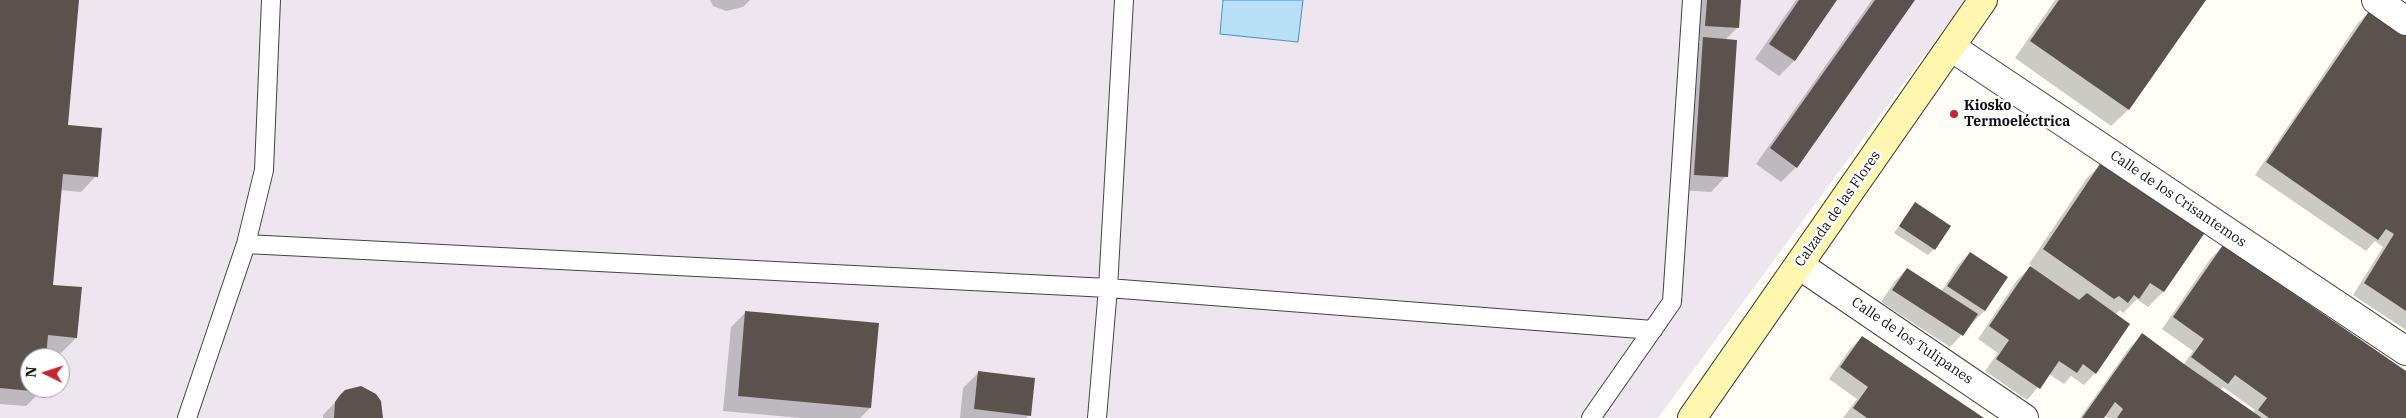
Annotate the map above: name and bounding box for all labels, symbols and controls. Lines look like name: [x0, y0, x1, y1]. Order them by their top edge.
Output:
place label: Kiosko Termoeléctrica: [1964, 98, 2070, 130]
marker: Kiosko Termoeléctrica: [1948, 108, 1960, 120]
street label: Calle de los Crisantemos: [2107, 147, 2249, 251]
street label: Calzada de las Flores: [1792, 148, 1884, 270]
street label: Calle de los Tulipanes: [1848, 294, 1976, 388]
north arrow: [20, 348, 70, 398]
text: N: [22, 366, 40, 378]

